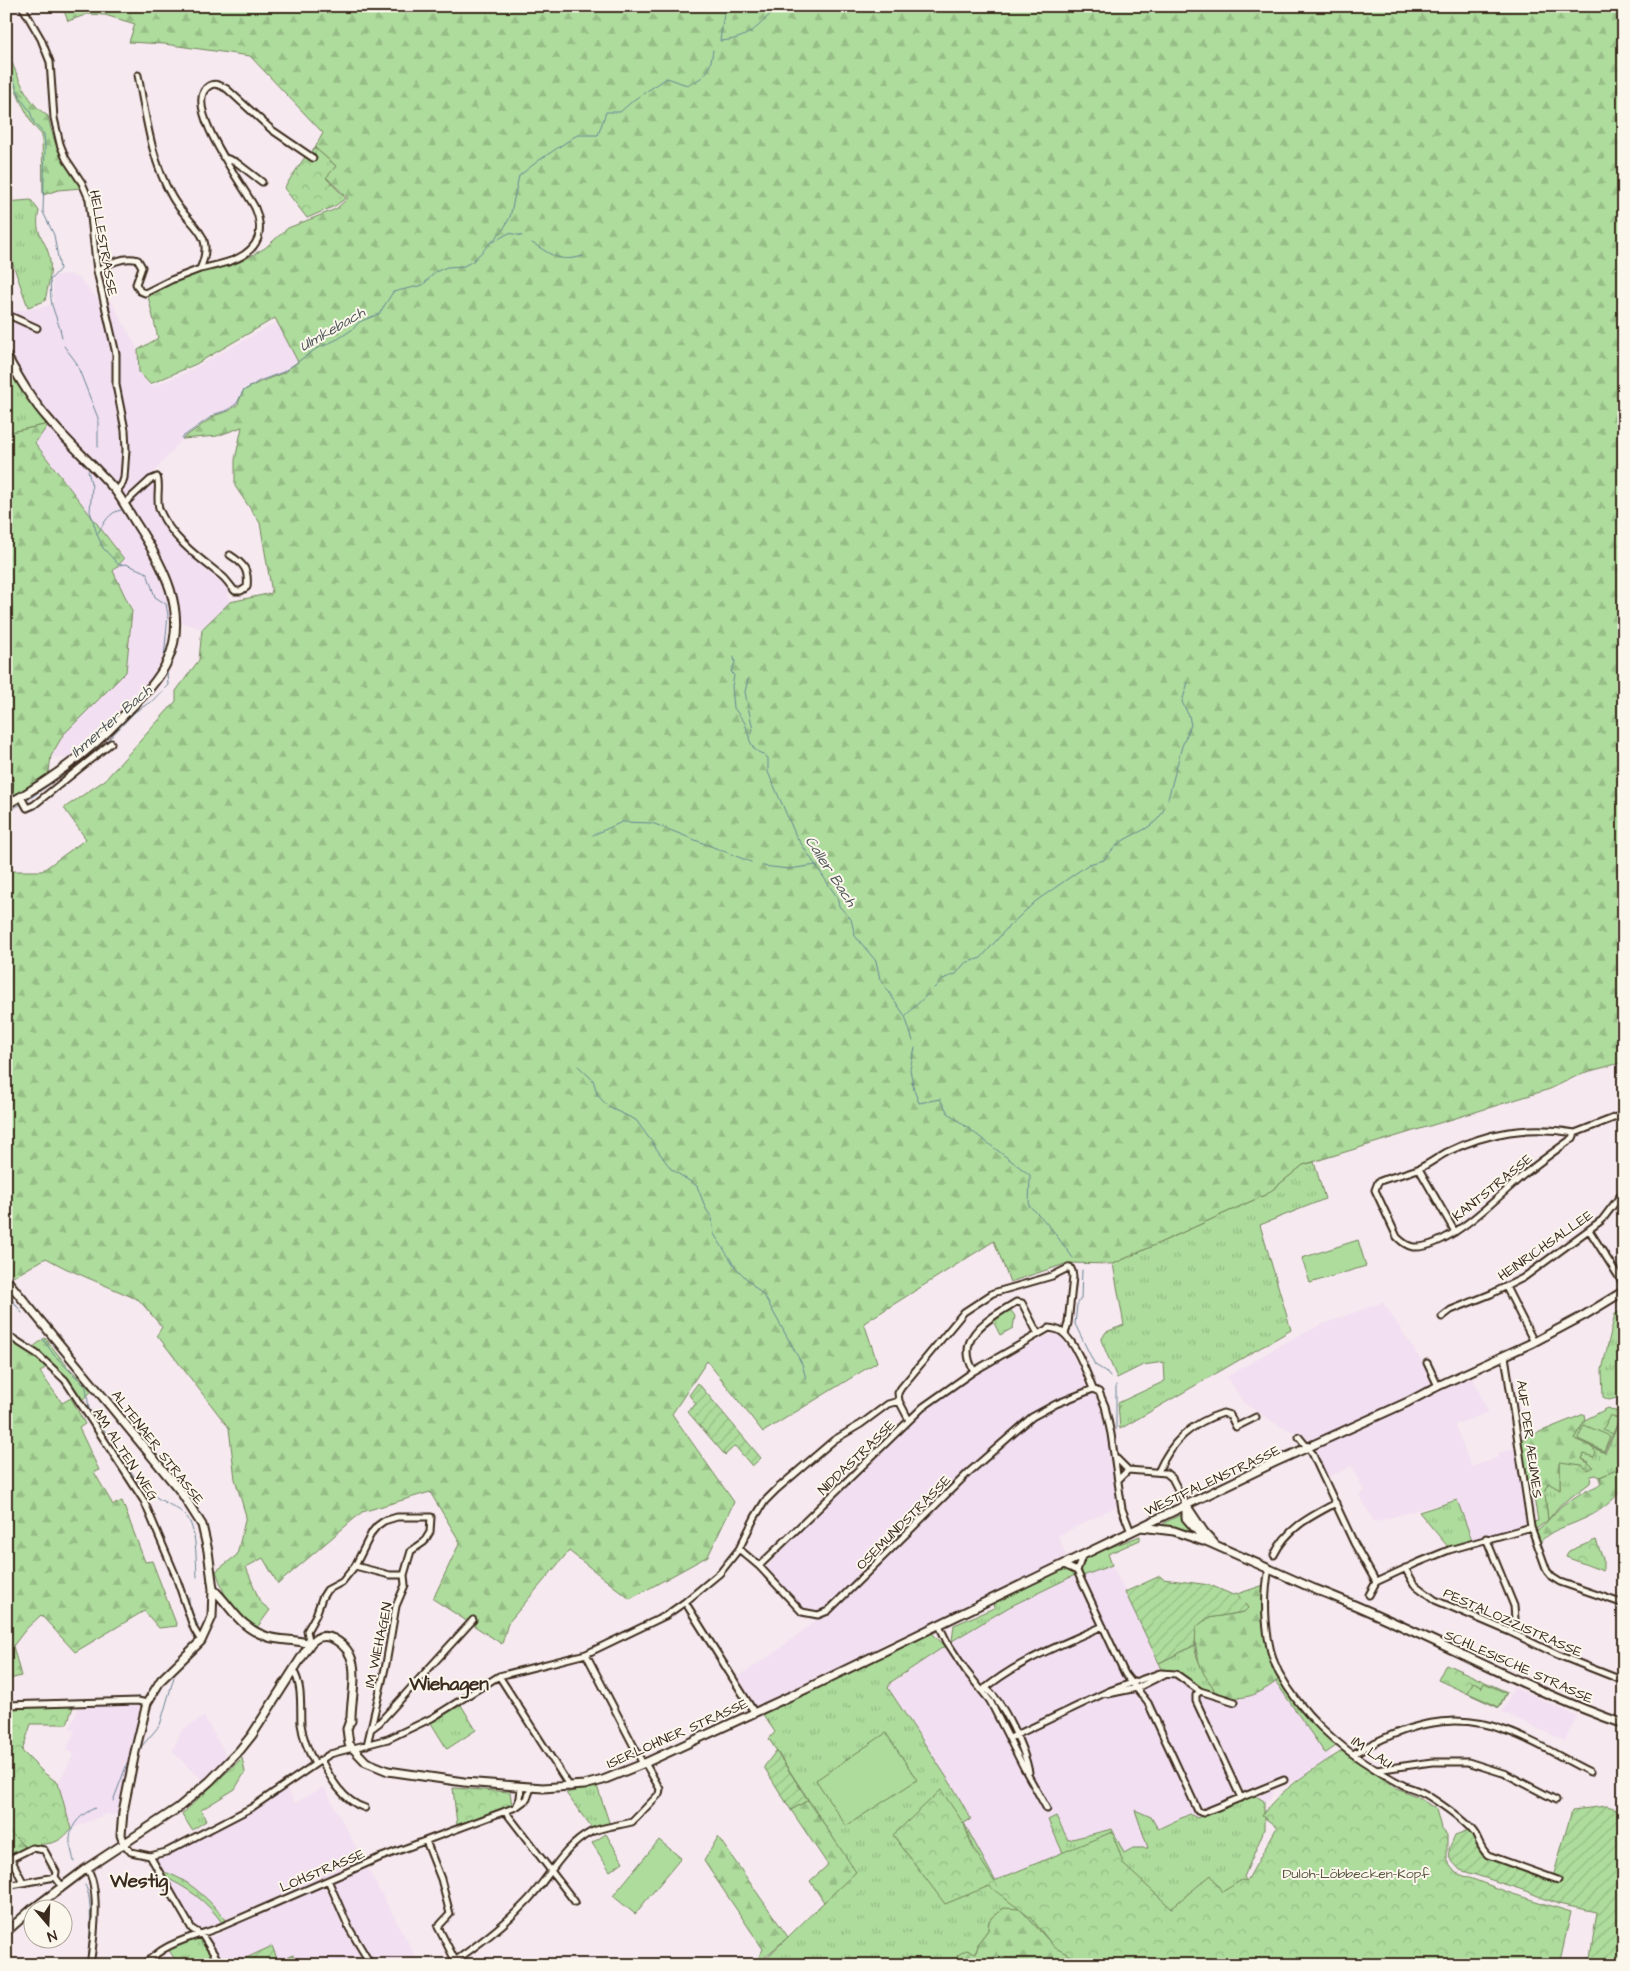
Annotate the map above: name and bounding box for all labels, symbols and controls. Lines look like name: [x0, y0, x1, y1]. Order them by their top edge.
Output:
street label: HELLESTRASSE: [84, 189, 122, 298]
water label: Ulmkebach: [295, 302, 369, 357]
water label: Ihmerter Bach: [66, 680, 157, 763]
water label: Caller Bach: [800, 832, 862, 911]
street label: KANTSTRASSE: [1448, 1149, 1538, 1226]
street label: HEINRICHSALLEE: [1494, 1205, 1598, 1286]
street label: AUF DER AEUMES: [1511, 1379, 1547, 1499]
street label: ALTENAER STRASSE: [106, 1386, 209, 1510]
street label: AM ALTEN WEG: [88, 1404, 163, 1505]
street label: NIDDASTRASSE: [813, 1415, 900, 1500]
street label: WESTFALENSTRASSE: [1141, 1440, 1284, 1521]
street label: OSEMUNDSTRASSE: [852, 1470, 956, 1575]
street label: PESTALOZZISTRASSE: [1440, 1583, 1586, 1663]
street label: IM WIEHAGEN: [360, 1600, 398, 1690]
street label: SCHLESISCHE STRASSE: [1441, 1625, 1597, 1709]
district label: Wiehagen: [408, 1671, 489, 1699]
street label: ISERLOHNER STRASSE: [604, 1693, 752, 1774]
street label: IM LAU: [1347, 1732, 1396, 1774]
street label: LOHSTRASSE: [277, 1844, 369, 1898]
park label: Duloh-Löbbecken-Kopf: [1282, 1864, 1430, 1884]
district label: Westig: [109, 1868, 168, 1896]
north arrow: [22, 1898, 72, 1948]
text: N: [44, 1924, 59, 1946]

